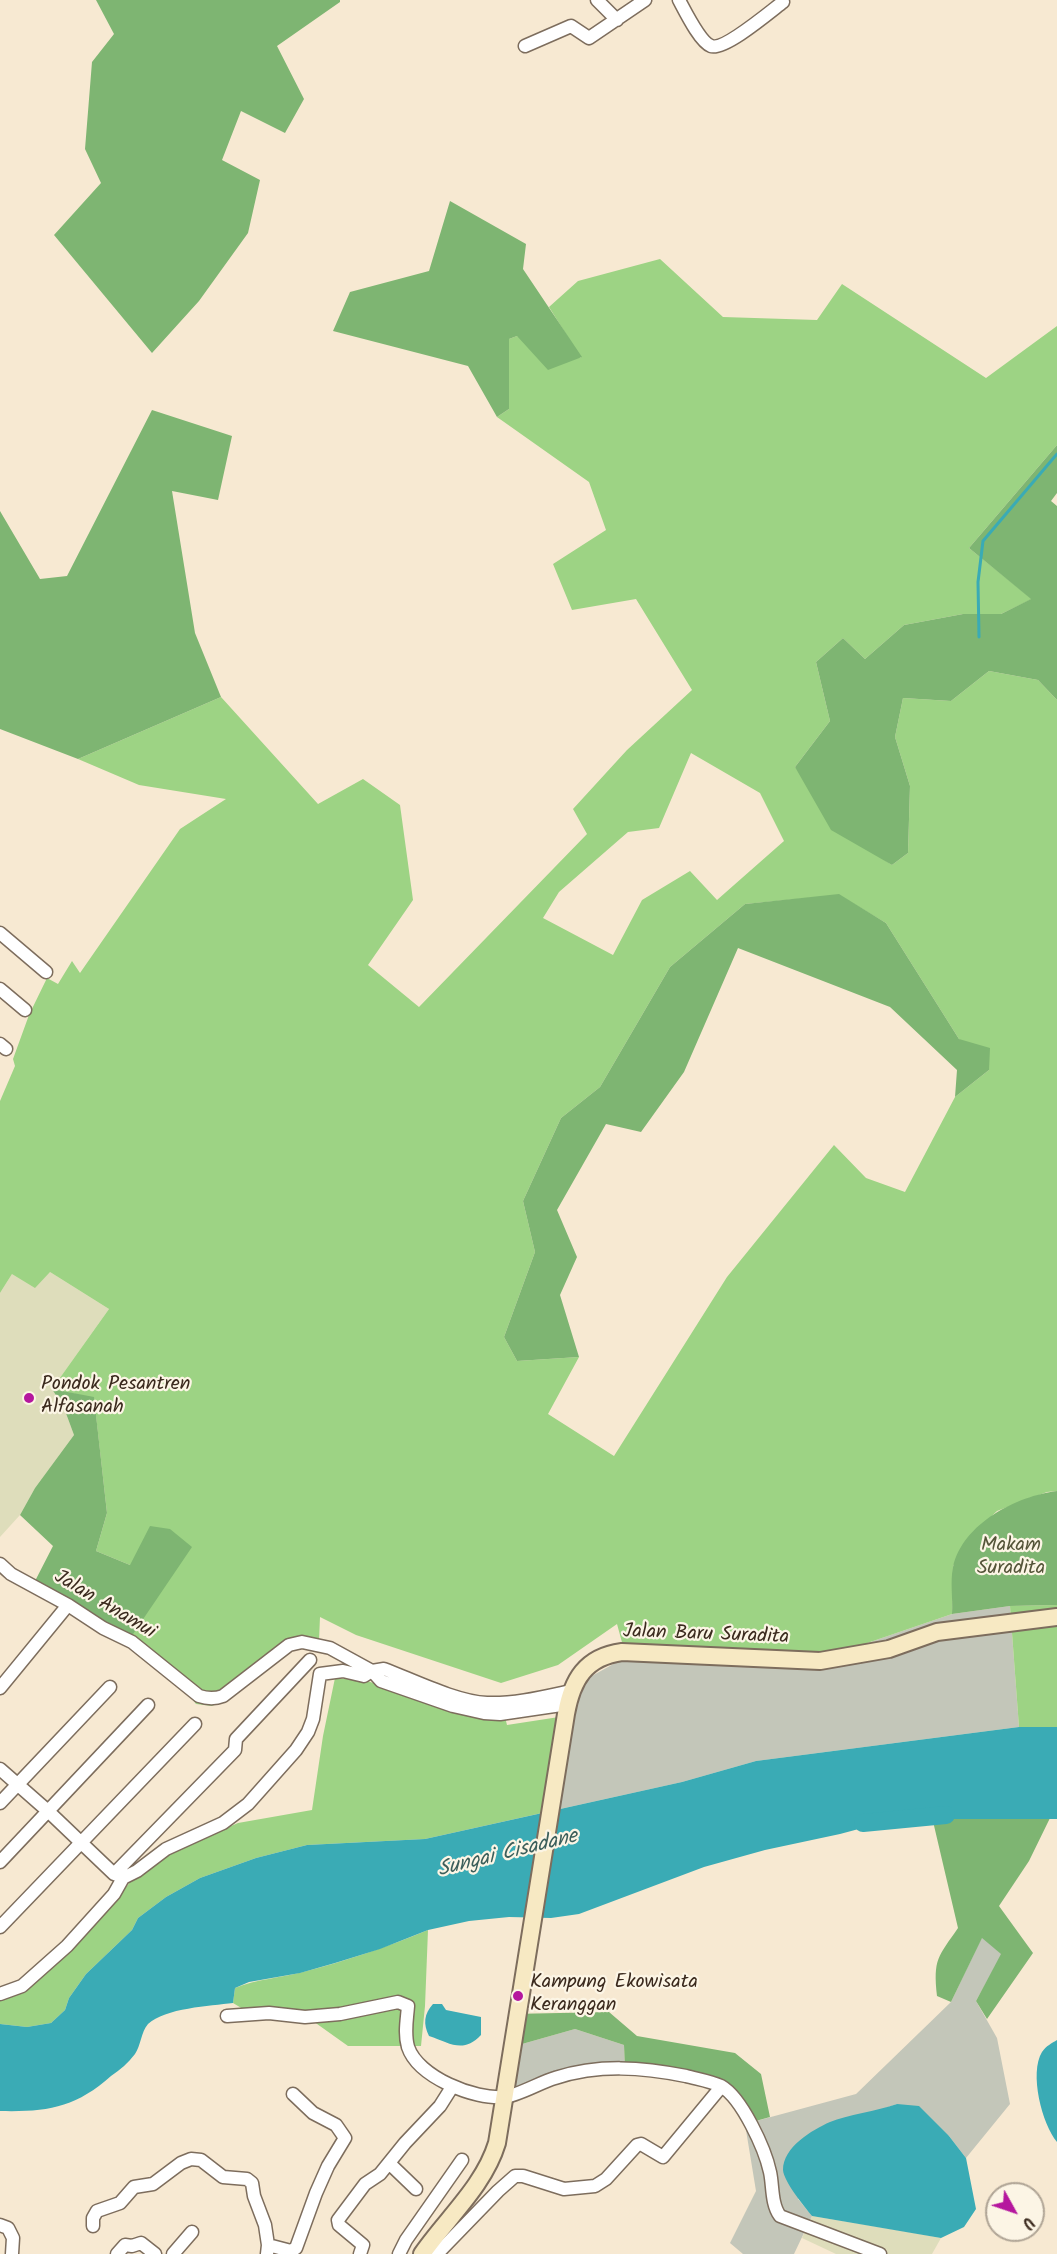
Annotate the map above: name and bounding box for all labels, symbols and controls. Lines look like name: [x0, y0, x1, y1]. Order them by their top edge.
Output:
place label: Pondok Pesantren Alfasanah: [41, 1374, 190, 1421]
marker: Pondok Pesantren Alfasanah: [22, 1391, 36, 1405]
park label: Makam Suradita: [977, 1535, 1045, 1582]
street label: Jalan Anamui: [49, 1566, 159, 1646]
street label: Jalan Baru Suradita: [623, 1621, 789, 1651]
water label: Sungai Cisadane: [436, 1825, 580, 1885]
place label: Kampung Ekowisata Keranggan: [530, 1972, 698, 2019]
marker: Kampung Ekowisata Keranggan: [511, 1989, 525, 2003]
north arrow: [985, 2182, 1045, 2242]
text: U: [1015, 2211, 1040, 2234]

